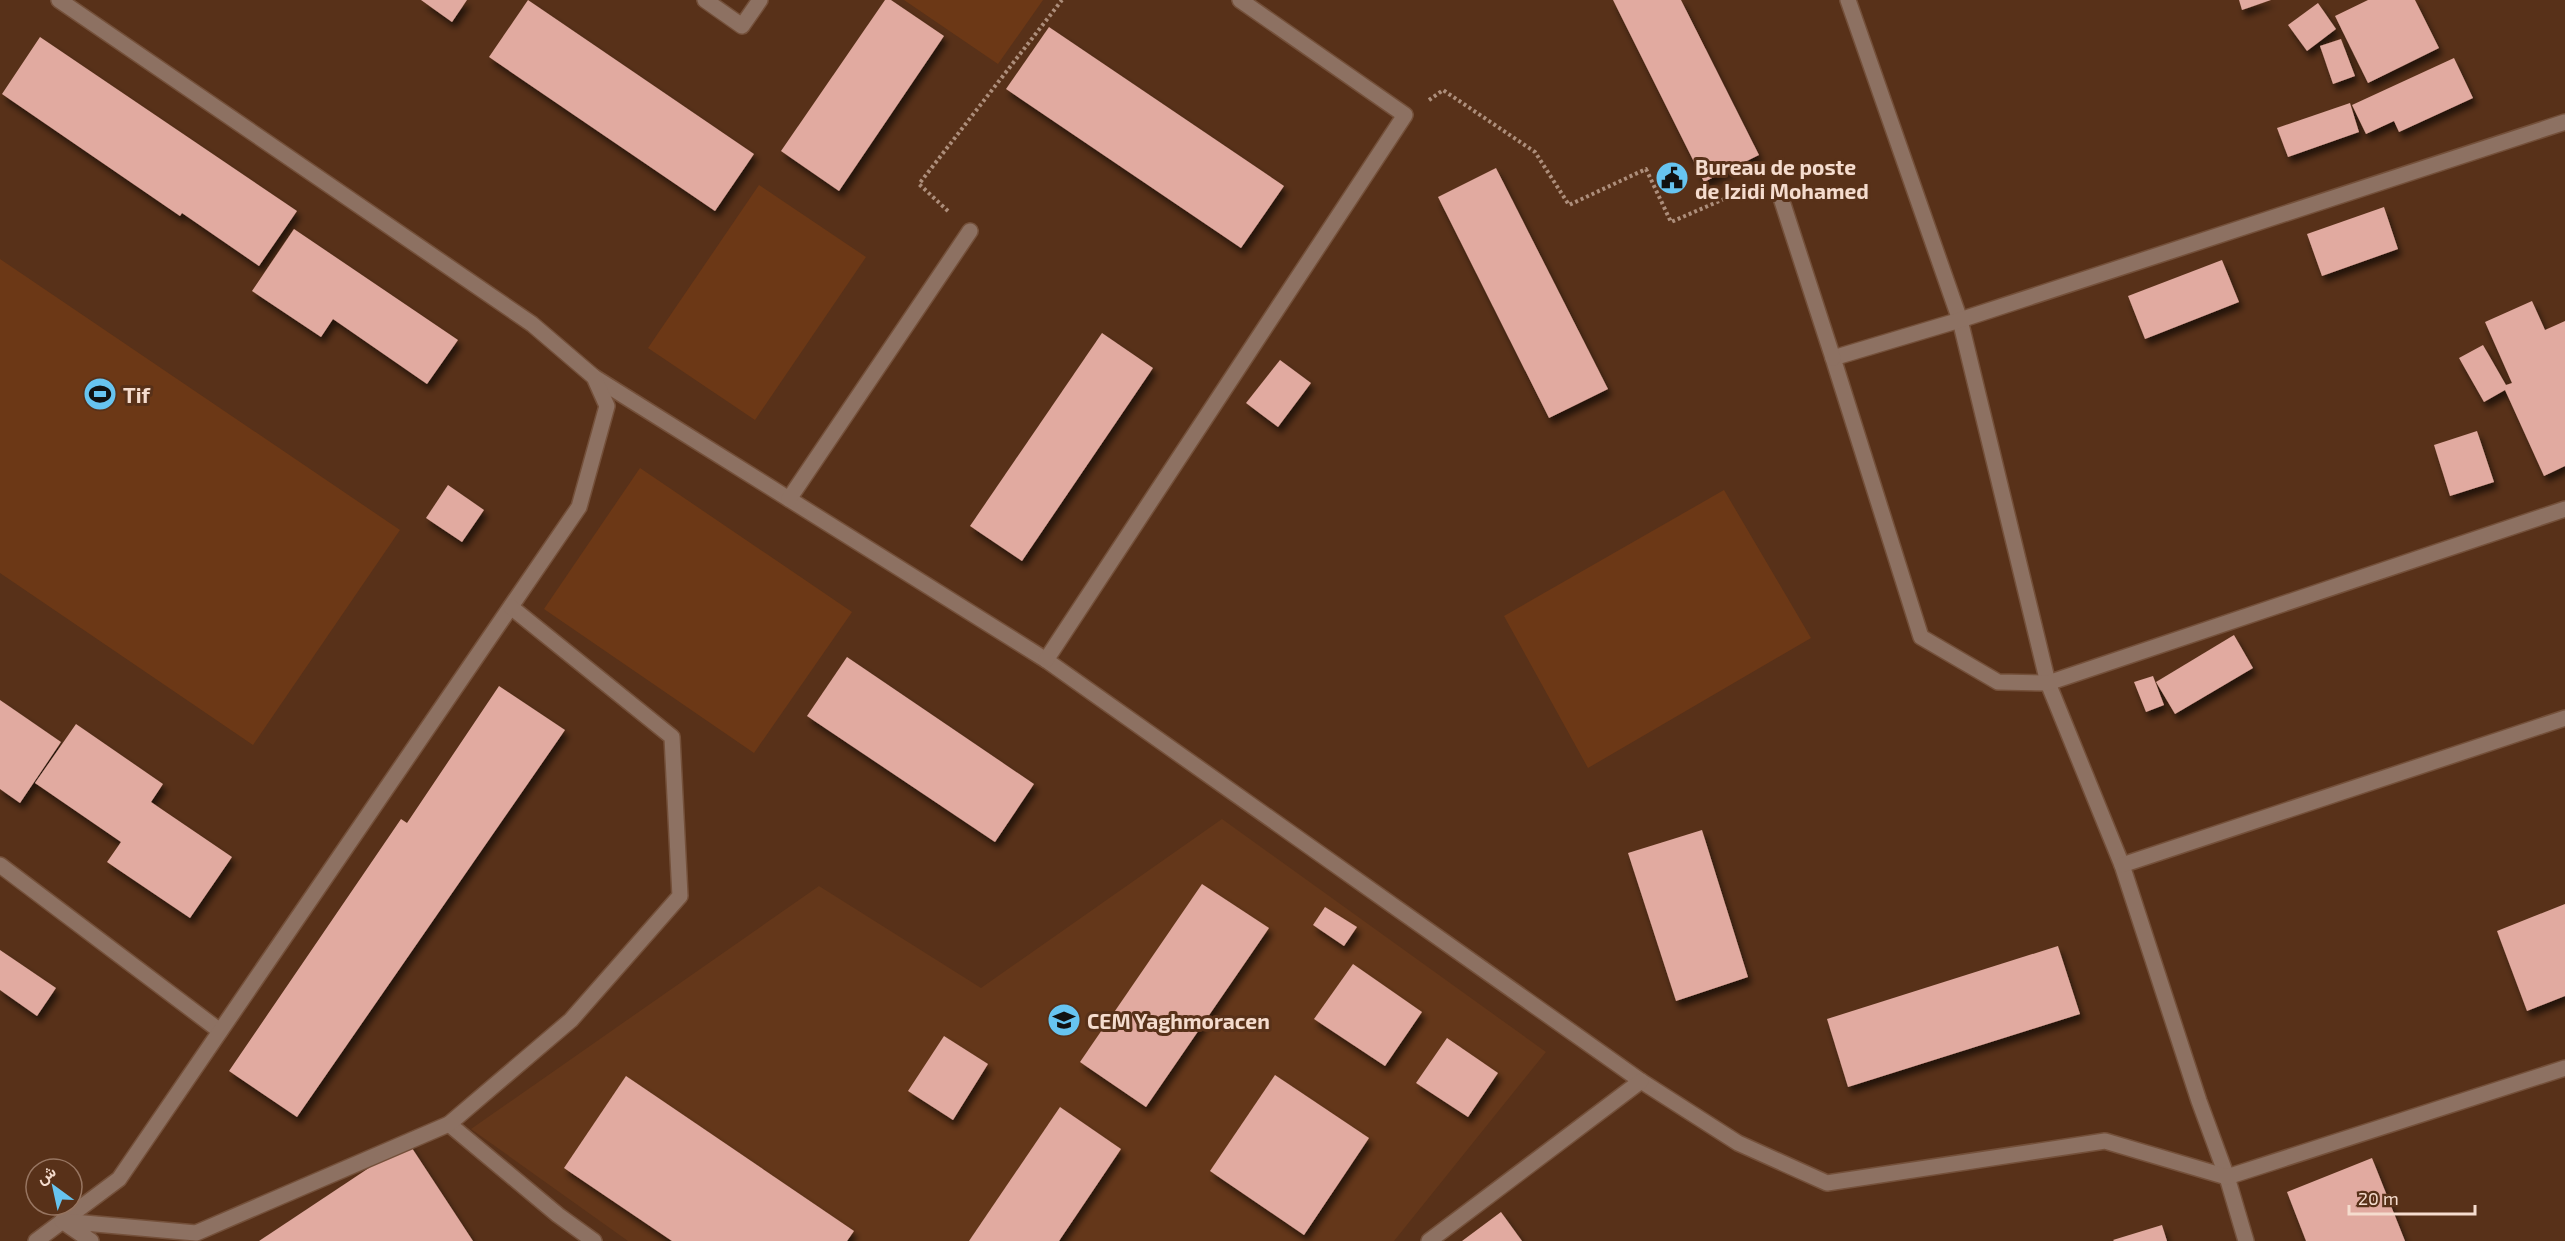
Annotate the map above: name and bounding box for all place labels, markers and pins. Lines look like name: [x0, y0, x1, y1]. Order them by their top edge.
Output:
place label: Bureau de poste de Izidi Mohamed: [1695, 154, 1869, 203]
public building icon: Bureau de poste de Izidi Mohamed: [1654, 160, 1690, 196]
sports icon: Tif: [82, 376, 118, 412]
place label: Tif: [123, 382, 150, 407]
school or university icon: CEM Yaghmoracen: [1046, 1002, 1082, 1038]
place label: CEM Yaghmoracen: [1087, 1008, 1270, 1033]

